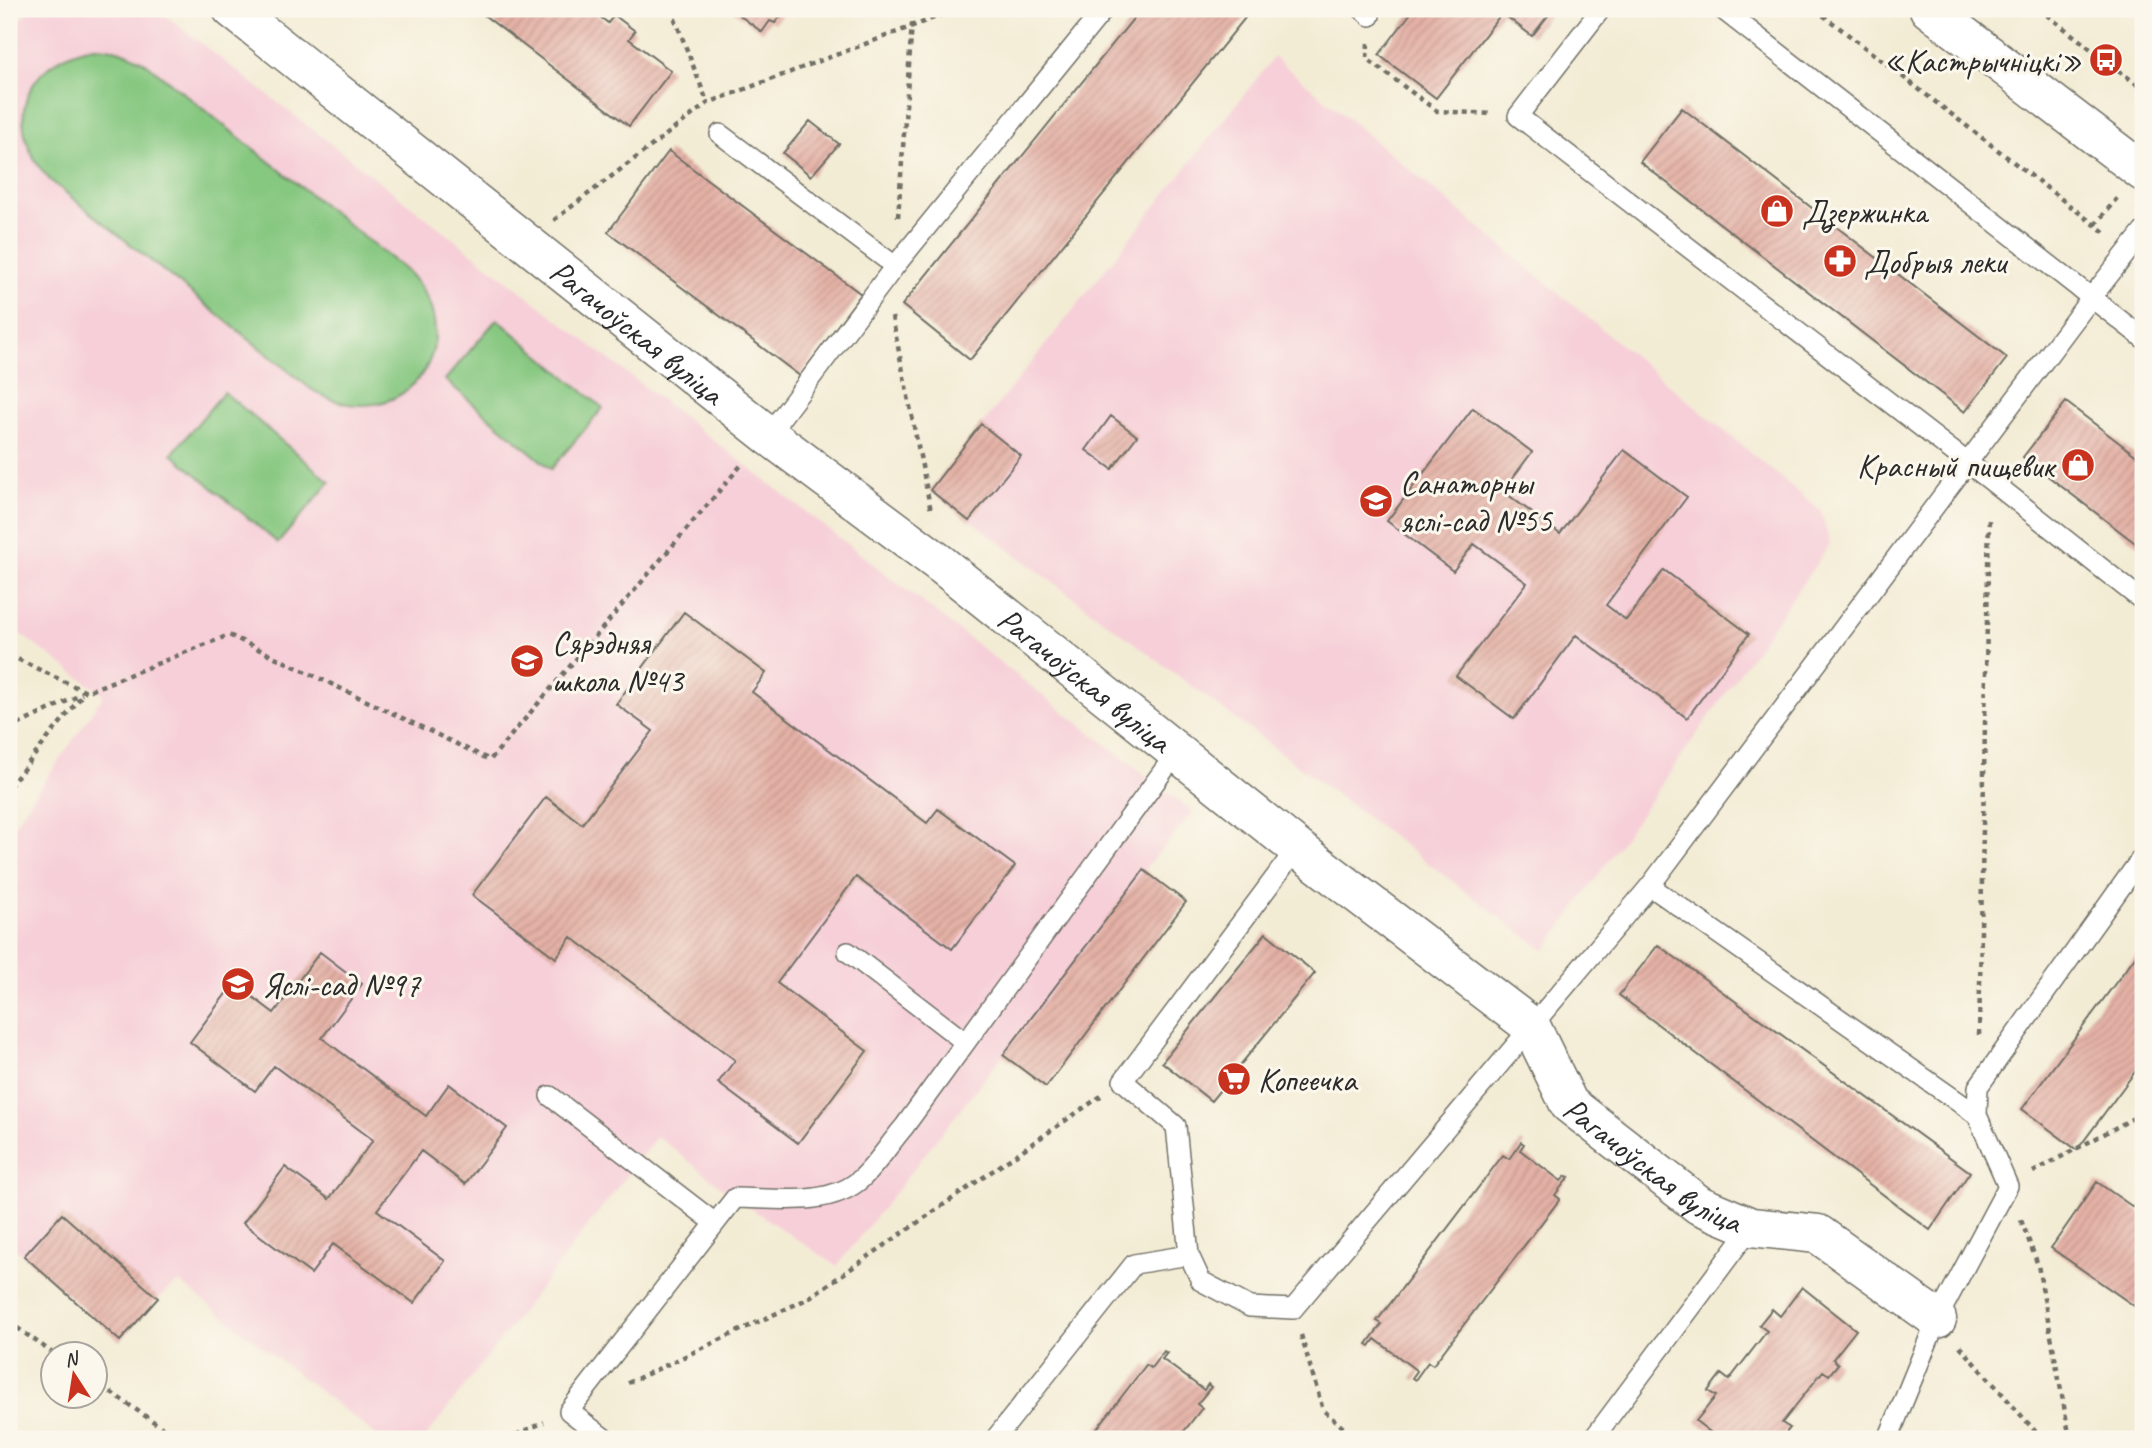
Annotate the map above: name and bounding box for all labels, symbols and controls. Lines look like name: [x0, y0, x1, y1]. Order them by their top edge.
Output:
place label: «Кастрычніцкі»: [1884, 40, 2082, 82]
bus stop icon: «Кастрычніцкі»: [2087, 41, 2125, 79]
place label: Дзержинка: [1802, 191, 1929, 233]
shop icon: Дзержинка: [1758, 192, 1796, 230]
place label: Добрыя леки: [1864, 241, 2009, 283]
pharmacy icon: Добрыя леки: [1821, 242, 1859, 280]
street label: Рагачоўская вуліца: [542, 250, 734, 416]
place label: Красный пищевик: [1857, 445, 2057, 487]
shop icon: Красный пищевик: [2059, 446, 2097, 484]
place label: Санаторны яслі-сад №55: [1400, 462, 1554, 542]
school or university icon: Санаторны яслі-сад №55: [1357, 482, 1395, 520]
street label: Рагачоўская вуліца: [989, 598, 1182, 763]
place label: Сярэдняя школа №43: [552, 622, 685, 702]
school or university icon: Сярэдняя школа №43: [508, 642, 546, 680]
place label: Яслі-сад №97: [262, 964, 422, 1006]
school or university icon: Яслі-сад №97: [219, 965, 257, 1003]
place label: Копеечка: [1258, 1059, 1359, 1101]
supermarket icon: Копеечка: [1215, 1060, 1253, 1098]
street label: Рагачоўская вуліца: [1555, 1088, 1750, 1244]
north arrow: [38, 1340, 108, 1410]
text: N: [62, 1346, 82, 1372]

